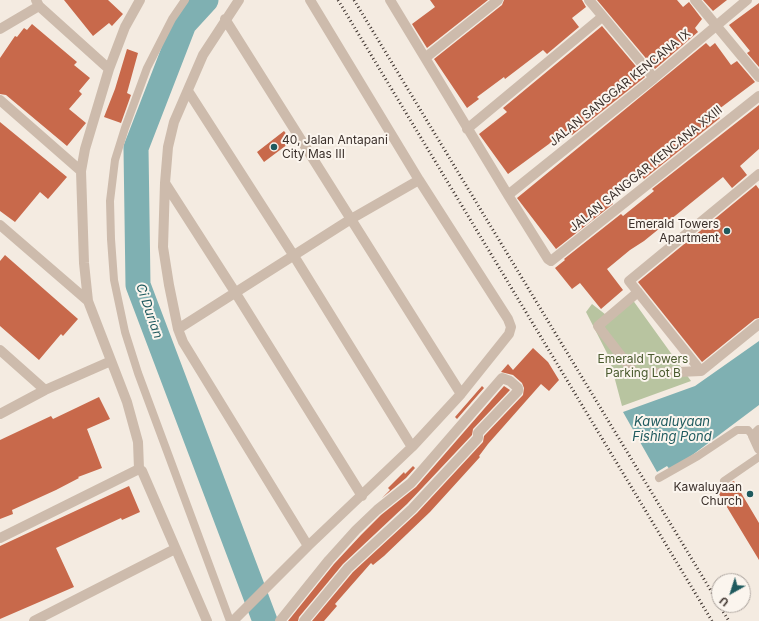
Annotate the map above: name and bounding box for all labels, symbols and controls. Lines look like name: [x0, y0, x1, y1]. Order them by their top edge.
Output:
street label: JALAN SANGGAR KENCANA IX: [546, 27, 694, 149]
street label: JALAN SANGGAR KENCANA XXIII: [567, 103, 725, 235]
place label: 40, Jalan Antapani City Mas III: [282, 133, 388, 161]
marker: 40, Jalan Antapani City Mas III: [269, 142, 279, 152]
place label: Emerald Towers Apartment: [628, 217, 719, 245]
marker: Emerald Towers Apartment: [722, 226, 732, 236]
water label: Ci Durian: [132, 281, 166, 341]
park label: Emerald Towers Parking Lot B: [598, 352, 688, 380]
water label: Kawaluyaan Fishing Pond: [632, 414, 712, 445]
place label: Kawaluyaan Church: [673, 480, 742, 508]
marker: Kawaluyaan Church: [745, 489, 755, 499]
north arrow: [711, 573, 751, 613]
text: U: [717, 594, 732, 610]

